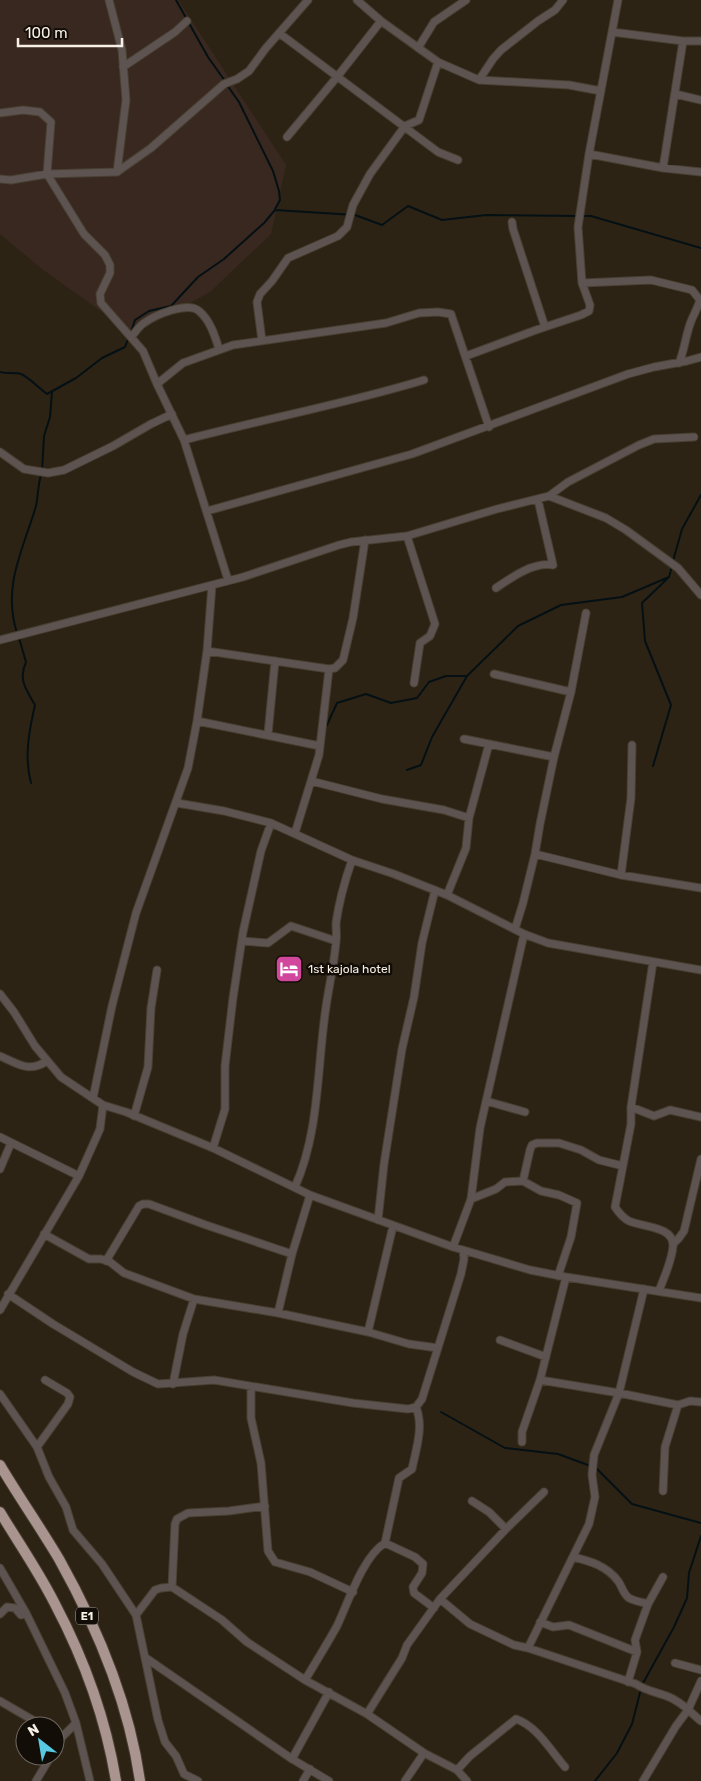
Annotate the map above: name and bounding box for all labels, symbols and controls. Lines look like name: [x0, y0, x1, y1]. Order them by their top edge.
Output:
scale bar: [18, 15, 121, 47]
text: 100 m: [25, 24, 67, 42]
hotel icon: 1st kajola hotel: [274, 954, 304, 984]
place label: 1st kajola hotel: [308, 962, 391, 976]
road number: E1: [76, 1608, 98, 1624]
north arrow: [15, 1716, 65, 1766]
text: N: [25, 1720, 42, 1740]

